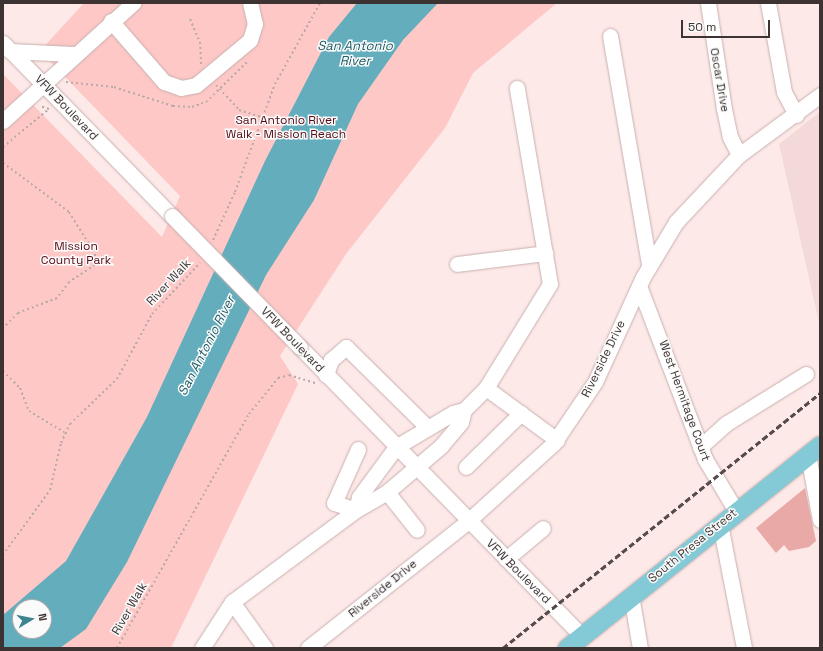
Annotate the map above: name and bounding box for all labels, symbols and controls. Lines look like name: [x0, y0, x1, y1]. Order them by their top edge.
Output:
scale bar: [683, 12, 772, 38]
text: 50 m: [688, 19, 716, 35]
water label: San Antonio River: [317, 39, 393, 70]
street label: Oscar Drive: [706, 47, 732, 113]
street label: VFW Boulevard: [31, 72, 101, 144]
park label: San Antonio River Walk - Mission Reach: [225, 114, 347, 142]
park label: Mission County Park: [41, 240, 111, 268]
street label: River Walk: [144, 257, 194, 309]
water label: San Antonio River: [175, 294, 239, 398]
street label: VFW Boulevard: [257, 304, 327, 376]
street label: Riverside Drive: [579, 318, 629, 400]
street label: West Hermitage Court: [655, 339, 713, 463]
street label: South Presa Street: [646, 506, 740, 586]
street label: VFW Boulevard: [483, 537, 553, 607]
street label: Riverside Drive: [346, 557, 420, 621]
street label: River Walk: [109, 580, 151, 638]
north arrow: [12, 599, 52, 639]
text: N: [35, 612, 50, 622]

